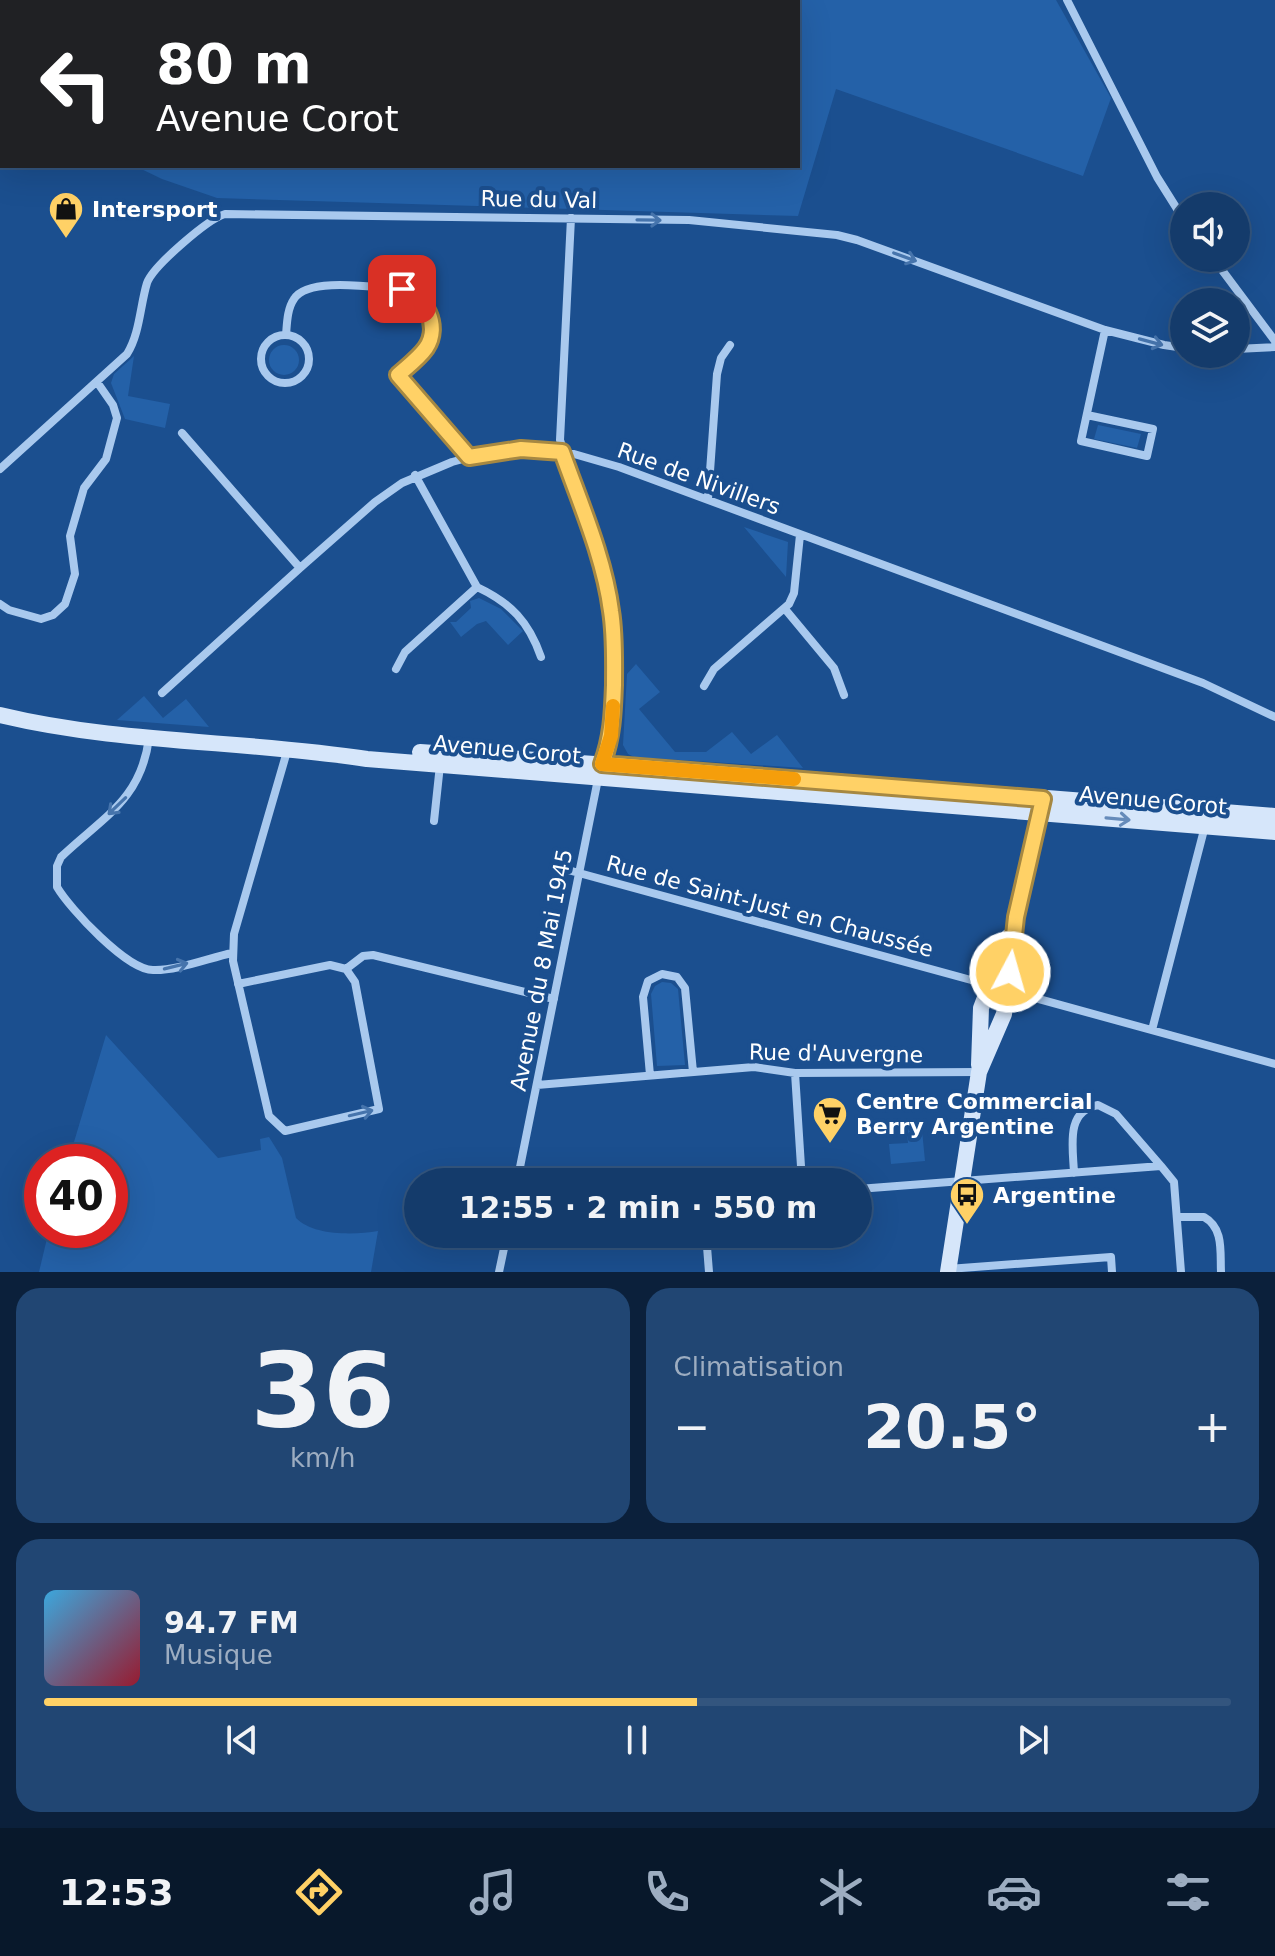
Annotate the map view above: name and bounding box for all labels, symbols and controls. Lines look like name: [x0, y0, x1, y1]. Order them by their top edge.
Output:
text: 80 m: [156, 31, 312, 96]
icon: left: [24, 32, 128, 136]
text: Avenue Corot: [156, 98, 399, 139]
street label: Rue du Val: [480, 186, 598, 213]
shop icon: Intersport: [47, 190, 85, 240]
map controls: [1170, 192, 1250, 368]
button: sound: [1170, 192, 1250, 272]
place label: Intersport: [92, 197, 218, 222]
one-way arrow: [635, 212, 662, 227]
one-way arrow: [892, 251, 917, 266]
pin: [368, 255, 436, 323]
icon: arrive: [380, 267, 424, 311]
button: layers: [1170, 288, 1250, 368]
one-way arrow: [1137, 335, 1163, 350]
street label: Rue de Nivillers: [614, 437, 784, 519]
street label: Avenue Corot: [432, 731, 582, 768]
street label: Avenue Corot: [1078, 782, 1228, 819]
one-way arrow: [107, 796, 127, 815]
one-way arrow: [1104, 812, 1131, 827]
street label: Avenue du 8 Mai 1945: [506, 847, 577, 1093]
street label: Rue de Saint-Just en Chaussée: [604, 851, 936, 962]
position arrow: [968, 930, 1052, 1014]
one-way arrow: [162, 958, 188, 973]
street label: Rue d'Auvergne: [749, 1039, 923, 1068]
place label: Centre Commercial Berry Argentine: [856, 1089, 1093, 1139]
supermarket icon: Centre Commercial Berry Argentine: [811, 1095, 849, 1145]
one-way arrow: [348, 1105, 373, 1120]
speed limit sign: 40: [24, 1144, 128, 1248]
bus stop icon: Argentine: [948, 1176, 986, 1226]
place label: Argentine: [993, 1183, 1116, 1208]
text: 12:55 · 2 min · 550 m: [459, 1190, 817, 1225]
text: 36: [250, 1330, 395, 1452]
text: Climatisation: [674, 1352, 844, 1382]
text: 20.5°: [863, 1392, 1041, 1462]
text: −: [674, 1401, 710, 1452]
text: +: [1194, 1401, 1231, 1452]
text: km/h: [290, 1443, 356, 1473]
text: 94.7 FM: [164, 1605, 299, 1640]
text: Musique: [164, 1640, 273, 1670]
icon: previous: [220, 1718, 264, 1762]
icon: pause: [615, 1718, 659, 1762]
icon: next: [1011, 1718, 1055, 1762]
icon: directions: [291, 1864, 347, 1920]
icon: music: [465, 1864, 521, 1920]
icon: phone: [639, 1864, 695, 1920]
icon: climate: [813, 1864, 869, 1920]
icon: car: [986, 1864, 1042, 1920]
icon: filters: [1160, 1864, 1216, 1920]
text: 12:53: [59, 1872, 173, 1913]

